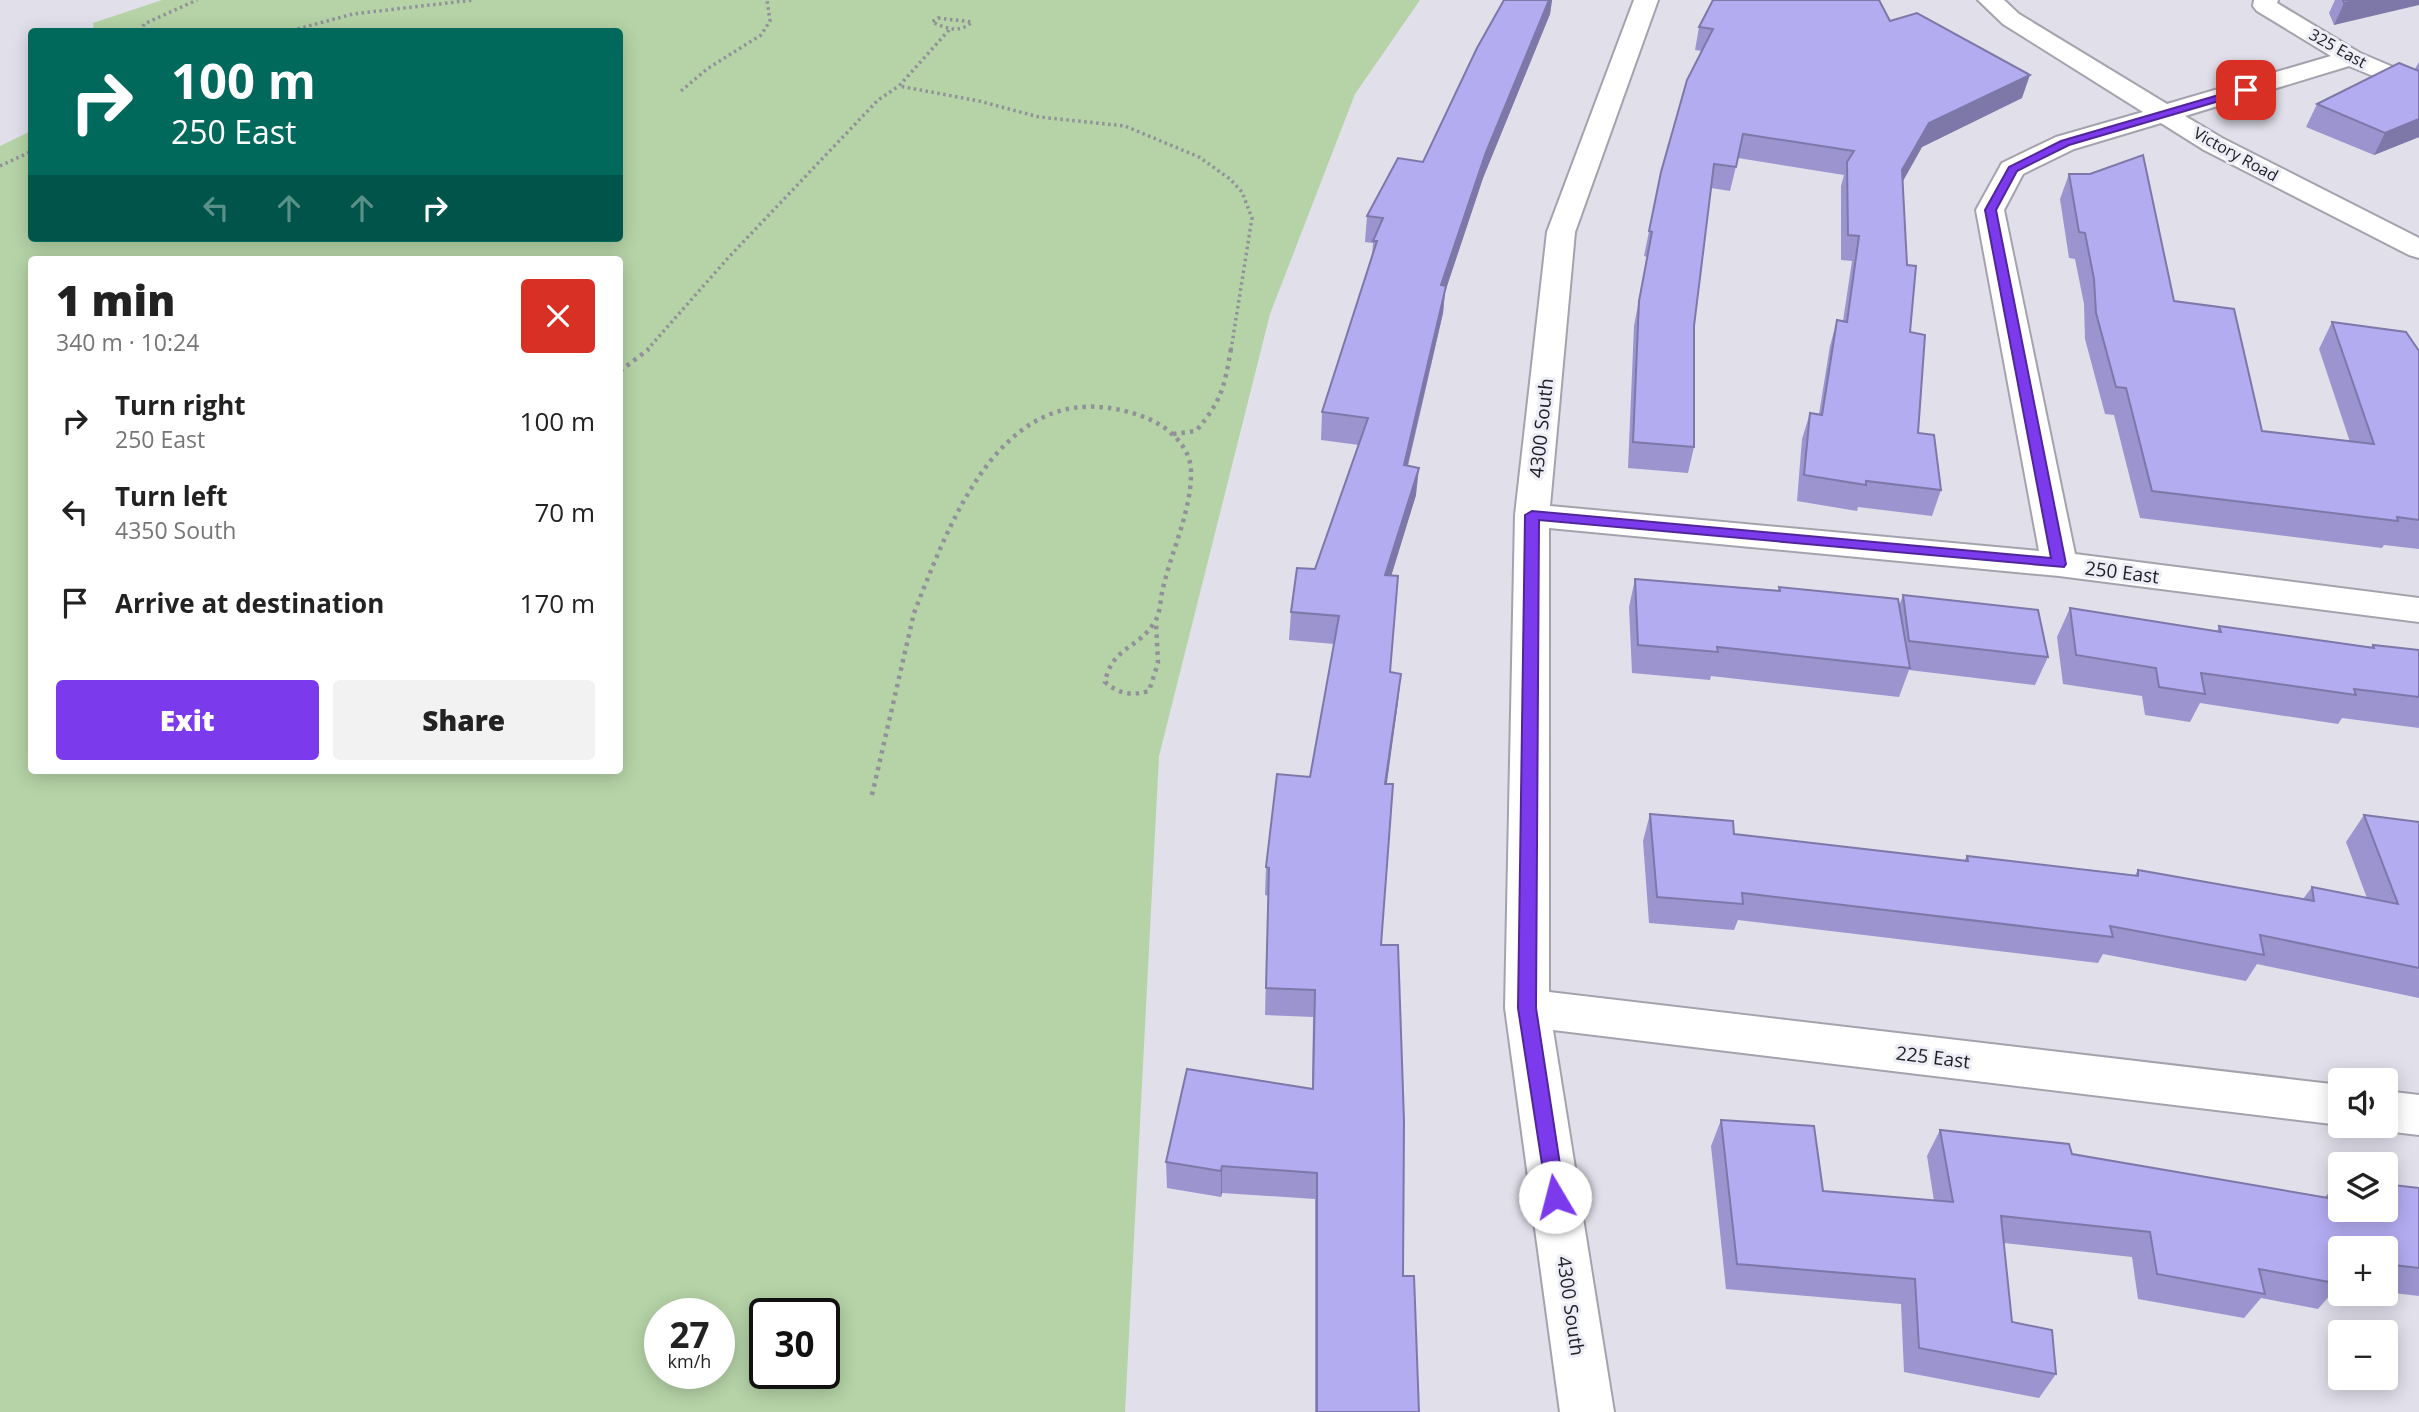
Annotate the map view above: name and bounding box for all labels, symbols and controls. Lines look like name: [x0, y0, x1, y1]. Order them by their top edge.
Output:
street label: 325 East: [2305, 23, 2371, 73]
text: 100 m: [171, 47, 316, 113]
icon: right: [56, 56, 147, 147]
pin: [2216, 60, 2276, 120]
icon: arrive: [2227, 71, 2265, 109]
text: 250 East: [171, 110, 296, 153]
street label: Victory Road: [2190, 122, 2282, 186]
icon: left: [197, 189, 235, 227]
icon: ahead: [270, 189, 308, 227]
icon: ahead: [343, 189, 381, 227]
icon: right: [416, 189, 454, 227]
text: 1 min: [56, 271, 175, 328]
button: close: [521, 279, 595, 353]
text: 340 m · 10:24: [56, 326, 199, 358]
street label: 4300 South: [1523, 377, 1559, 479]
text: Turn right: [115, 387, 246, 423]
icon: right: [56, 402, 94, 440]
text: 100 m: [520, 403, 595, 439]
text: 250 East: [115, 423, 205, 455]
text: Turn left: [115, 478, 227, 514]
icon: left: [56, 493, 94, 531]
text: 70 m: [534, 494, 595, 530]
text: 4350 South: [115, 514, 236, 546]
street label: 250 East: [2083, 555, 2161, 589]
icon: arrive: [56, 584, 94, 622]
text: Arrive at destination: [115, 585, 384, 621]
text: 170 m: [520, 585, 595, 621]
button: Exit: [56, 680, 319, 760]
button: Share: [333, 680, 595, 760]
street label: 225 East: [1894, 1040, 1972, 1074]
map controls: [2328, 1068, 2398, 1390]
button: sound: [2328, 1068, 2398, 1138]
button: layers: [2328, 1152, 2398, 1222]
position arrow: [1518, 1160, 1592, 1234]
button: +: [2328, 1236, 2398, 1306]
street label: 4300 South: [1551, 1255, 1591, 1357]
speed limit sign: 30: [749, 1298, 840, 1389]
text: 27: [669, 1311, 710, 1358]
button: −: [2328, 1320, 2398, 1390]
text: km/h: [668, 1349, 711, 1373]

